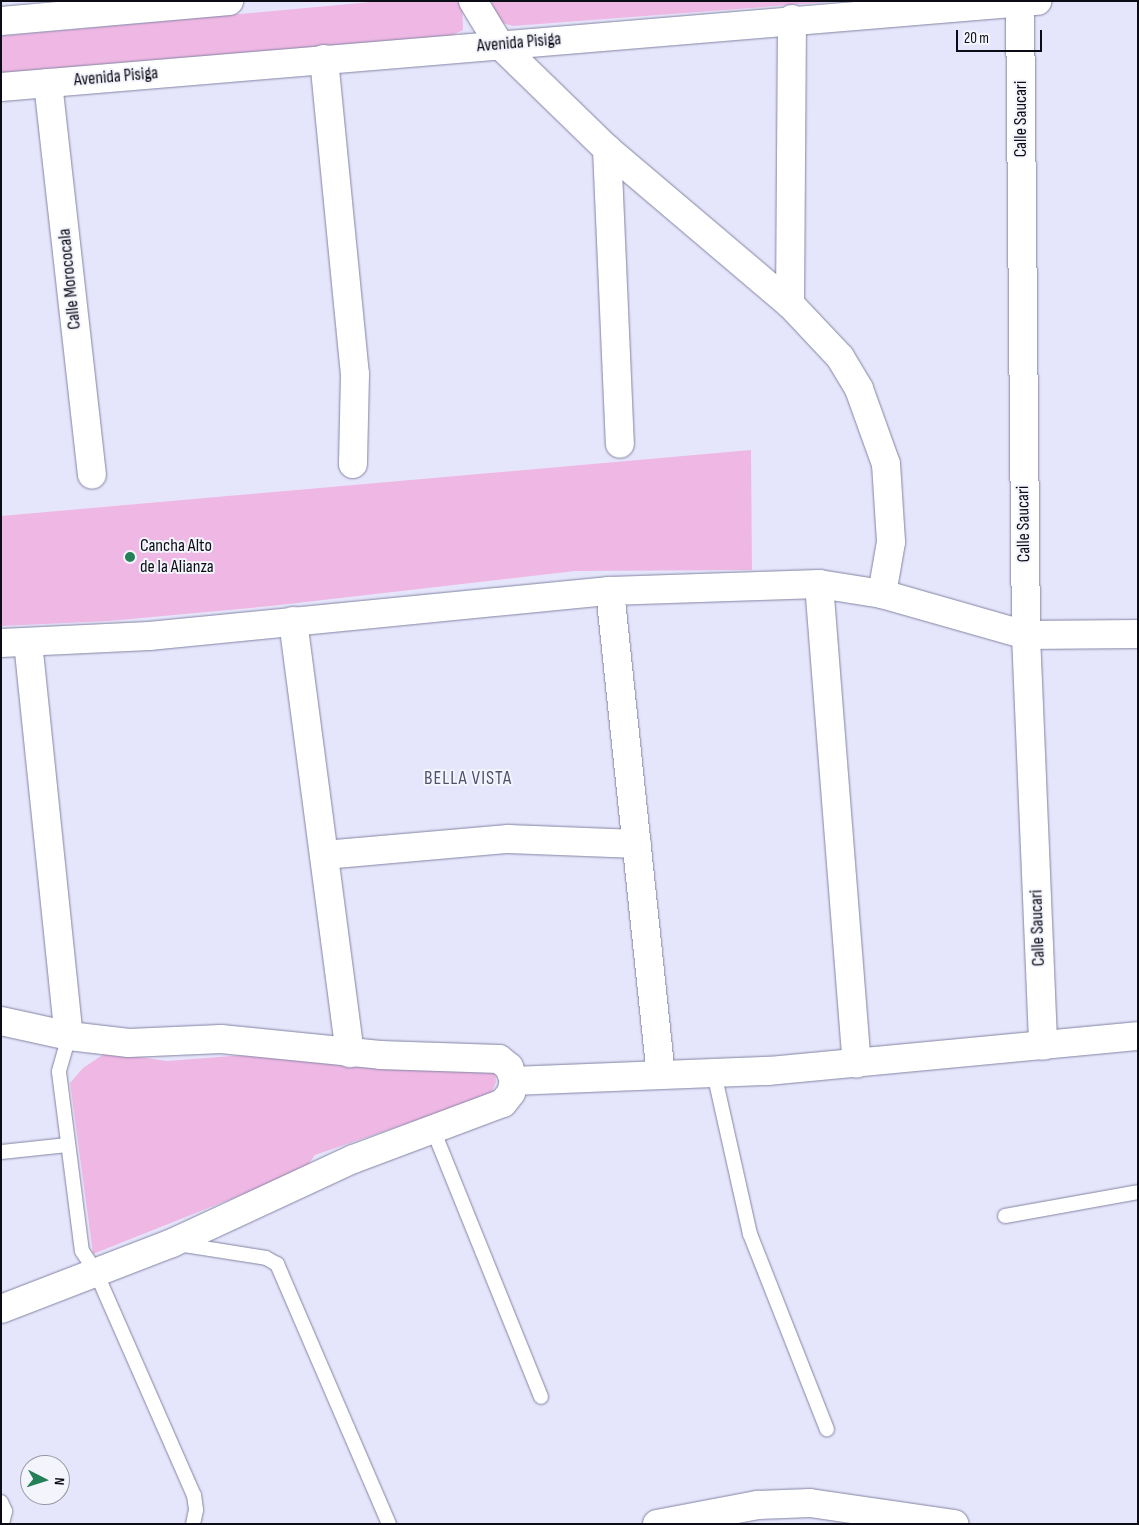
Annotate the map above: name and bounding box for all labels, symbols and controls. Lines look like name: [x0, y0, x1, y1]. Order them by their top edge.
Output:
scale bar: [959, 20, 1045, 52]
street label: Avenida Pisiga: [476, 29, 562, 57]
text: 20 m: [964, 29, 989, 48]
street label: Avenida Pisiga: [73, 63, 159, 91]
street label: Calle Saucari: [1010, 81, 1032, 157]
street label: Calle Morococala: [54, 227, 86, 331]
street label: Calle Saucari: [1013, 485, 1035, 563]
place label: Cancha Alto de la Alianza: [140, 536, 214, 578]
marker: Cancha Alto de la Alianza: [124, 551, 136, 563]
district label: BELLA VISTA: [423, 768, 513, 790]
street label: Calle Saucari: [1026, 889, 1050, 967]
north arrow: [20, 1455, 70, 1505]
text: N: [51, 1477, 68, 1486]

